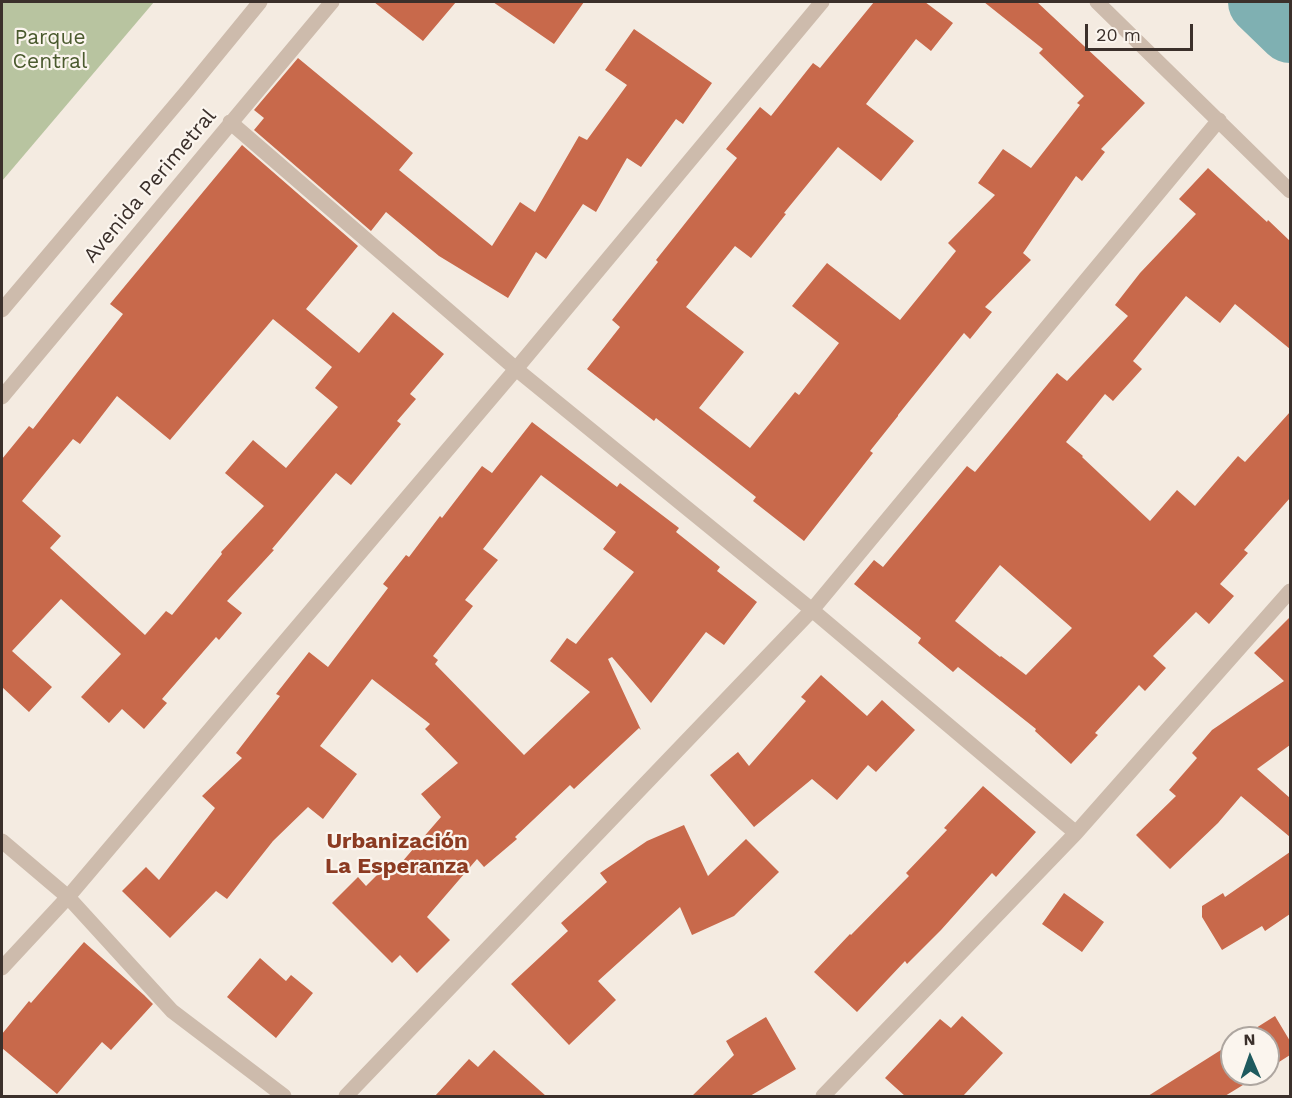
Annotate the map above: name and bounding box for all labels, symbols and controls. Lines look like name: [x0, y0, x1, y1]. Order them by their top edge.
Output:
scale bar: [1088, 12, 1196, 50]
text: 20 m: [1096, 24, 1141, 45]
park label: Parque Central: [13, 25, 87, 75]
street label: Avenida Perimetral: [78, 104, 222, 268]
district label: Urbanización La Esperanza: [325, 829, 469, 880]
north arrow: [1220, 1026, 1280, 1086]
text: N: [1243, 1030, 1256, 1049]

